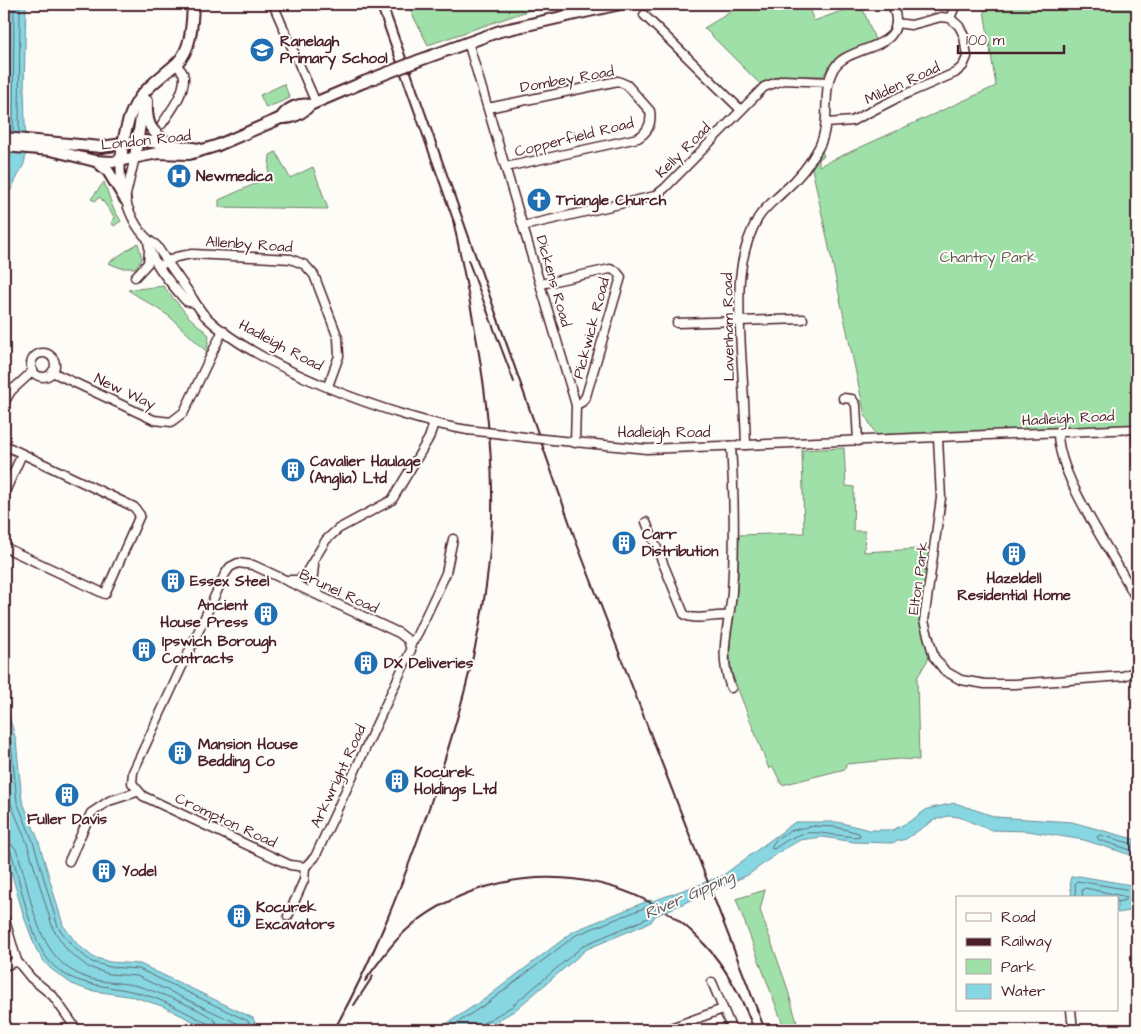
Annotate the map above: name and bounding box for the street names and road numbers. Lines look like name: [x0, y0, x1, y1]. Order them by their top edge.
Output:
street label: Milden Road: [861, 57, 944, 110]
street label: Dombey Road: [518, 61, 616, 99]
street label: Copperfield Road: [512, 112, 636, 162]
street label: Kelly Road: [651, 118, 717, 183]
street label: London Road: [100, 125, 192, 156]
street label: Allenby Road: [205, 231, 293, 259]
street label: Dickens Road: [530, 233, 577, 330]
street label: Lavenham Road: [717, 272, 740, 381]
street label: Pickwick Road: [568, 275, 615, 381]
street label: Hadleigh Road: [234, 314, 327, 378]
street label: New Way: [90, 368, 159, 416]
street label: Hadleigh Road: [1021, 406, 1115, 432]
street label: Hadleigh Road: [618, 422, 711, 444]
street label: Elton Park: [903, 540, 934, 616]
street label: Brunel Road: [296, 564, 382, 619]
street label: Arkwright Road: [305, 721, 373, 832]
street label: Crompton Road: [172, 788, 280, 853]

